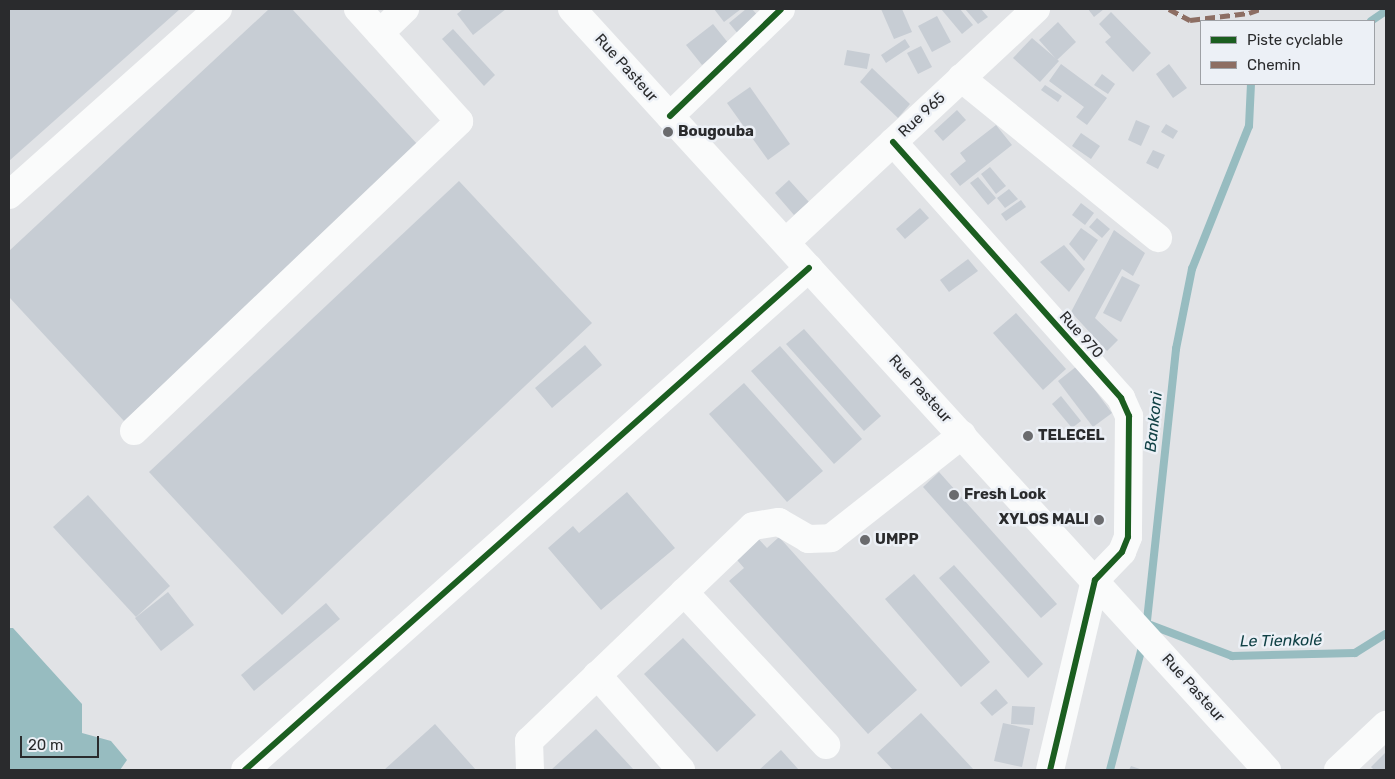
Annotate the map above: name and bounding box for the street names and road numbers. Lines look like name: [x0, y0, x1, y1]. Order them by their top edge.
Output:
street label: Rue Pasteur: [591, 30, 661, 106]
street label: Rue 965: [895, 89, 949, 141]
street label: Rue 970: [1055, 308, 1107, 362]
street label: Rue Pasteur: [885, 351, 955, 427]
street label: Rue Pasteur: [1158, 650, 1228, 726]

